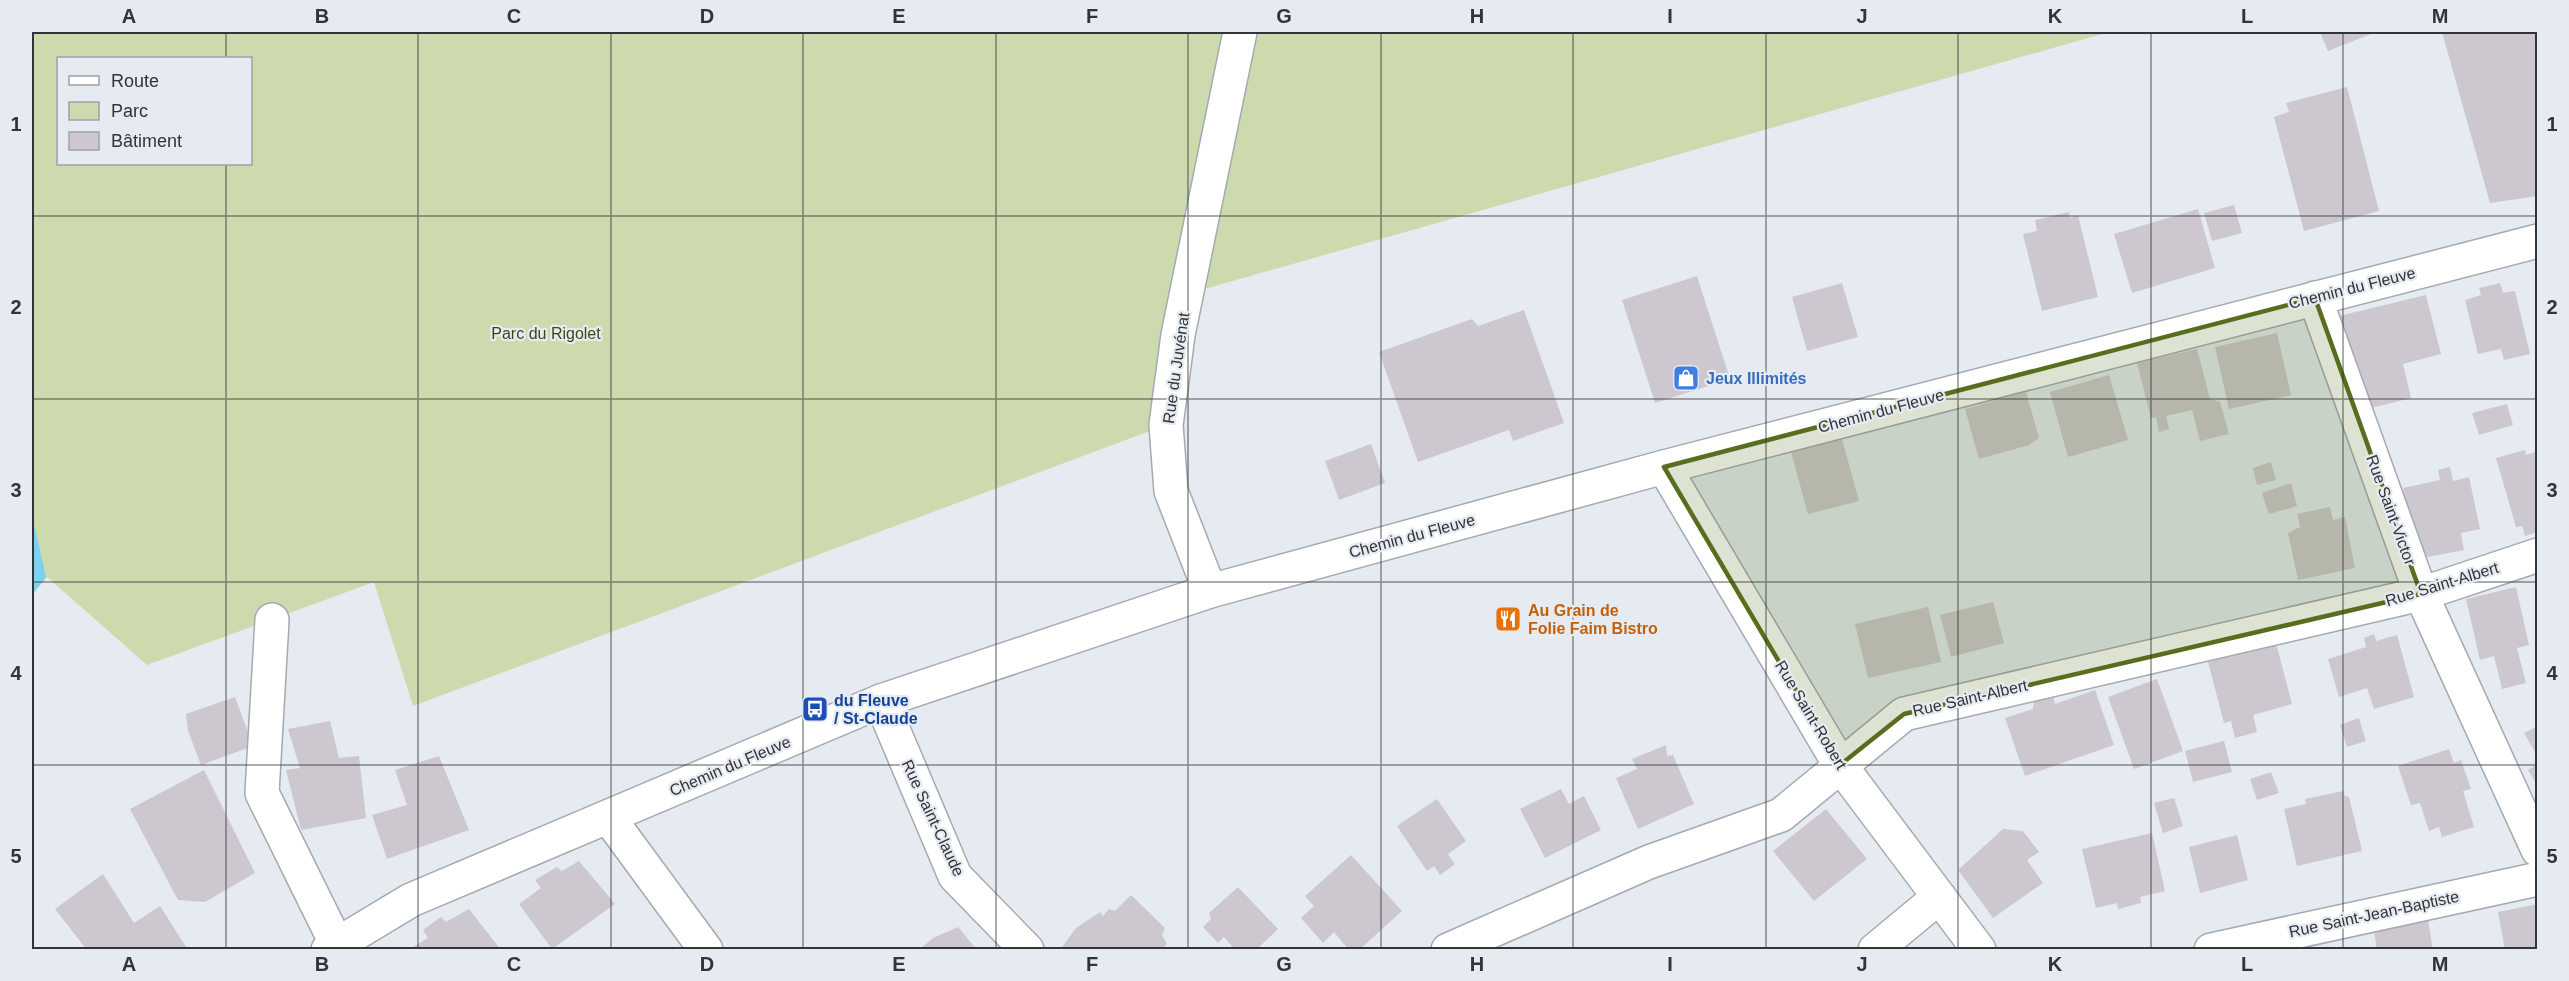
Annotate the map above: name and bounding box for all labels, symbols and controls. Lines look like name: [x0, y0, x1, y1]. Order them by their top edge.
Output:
text: A: [122, 5, 136, 27]
text: B: [315, 5, 329, 27]
text: C: [507, 5, 521, 27]
text: D: [700, 5, 714, 27]
text: E: [892, 5, 906, 27]
text: F: [1086, 5, 1098, 27]
text: G: [1276, 5, 1292, 27]
text: H: [1470, 5, 1484, 27]
text: I: [1667, 5, 1673, 27]
text: J: [1856, 5, 1868, 27]
text: K: [2048, 5, 2063, 27]
text: L: [2241, 5, 2253, 27]
text: M: [2432, 5, 2448, 27]
legend: [57, 57, 252, 165]
text: Route: [111, 71, 159, 91]
text: Parc: [111, 101, 148, 121]
text: 1: [10, 113, 22, 135]
text: 1: [2546, 113, 2558, 135]
text: Bâtiment: [111, 131, 182, 151]
street label: Chemin du Fleuve: [2287, 264, 2417, 312]
text: 2: [10, 296, 22, 318]
text: 2: [2546, 296, 2558, 318]
street label: Rue du Juvénat: [1160, 311, 1192, 425]
park label: Parc du Rigolet: [491, 325, 601, 342]
shop icon: Jeux Illimités: [1671, 363, 1701, 393]
place label: Jeux Illimités: [1706, 370, 1807, 387]
street label: Chemin du Fleuve: [1816, 386, 1946, 436]
street label: Rue Saint-Victor: [2363, 452, 2419, 568]
text: 3: [10, 479, 22, 501]
text: 3: [2546, 479, 2558, 501]
street label: Chemin du Fleuve: [1347, 511, 1477, 561]
street label: Rue Saint-Albert: [2383, 559, 2501, 609]
place label: Au Grain de Folie Faim Bistro: [1528, 602, 1658, 637]
restaurant icon: Au Grain de Folie Faim Bistro: [1493, 604, 1523, 634]
street label: Rue Saint-Robert: [1772, 658, 1850, 773]
text: 4: [10, 662, 22, 684]
text: 4: [2546, 662, 2558, 684]
street label: Rue Saint-Albert: [1911, 676, 2030, 719]
place label: du Fleuve / St-Claude: [834, 692, 918, 727]
bus stop icon: du Fleuve / St-Claude: [800, 694, 830, 724]
street label: Chemin du Fleuve: [667, 733, 793, 799]
street label: Rue Saint-Claude: [899, 757, 967, 879]
text: 5: [10, 845, 22, 867]
text: 5: [2546, 845, 2558, 867]
street label: Rue Saint-Jean-Baptiste: [2287, 888, 2461, 940]
text: A: [122, 953, 136, 975]
text: B: [315, 953, 329, 975]
text: C: [507, 953, 521, 975]
text: D: [700, 953, 714, 975]
text: E: [892, 953, 906, 975]
text: F: [1086, 953, 1098, 975]
text: G: [1276, 953, 1292, 975]
text: H: [1470, 953, 1484, 975]
text: I: [1667, 953, 1673, 975]
text: J: [1856, 953, 1868, 975]
text: K: [2048, 953, 2063, 975]
text: L: [2241, 953, 2253, 975]
text: M: [2432, 953, 2448, 975]

